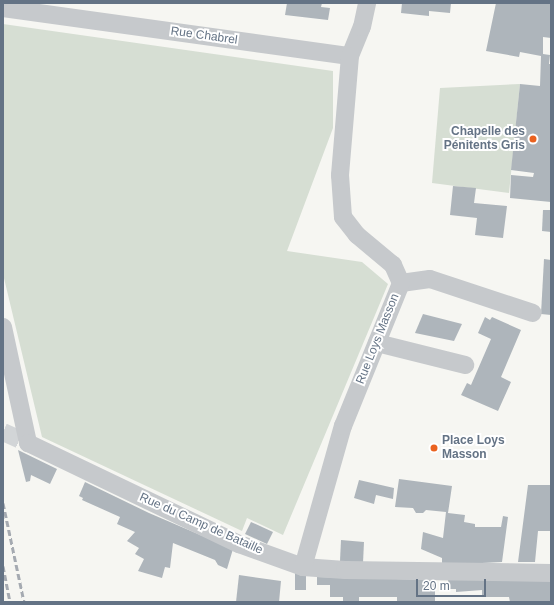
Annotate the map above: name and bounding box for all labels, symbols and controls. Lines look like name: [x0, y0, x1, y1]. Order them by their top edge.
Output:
street label: Rue Chabrel: [170, 24, 238, 48]
place label: Chapelle des Pénitents Gris: [444, 125, 525, 153]
marker: Chapelle des Pénitents Gris: [528, 134, 538, 144]
street label: Rue Loys Masson: [353, 292, 403, 386]
place label: Place Loys Masson: [442, 434, 505, 462]
marker: Place Loys Masson: [429, 443, 439, 453]
street label: Rue du Camp de Bataille: [137, 490, 265, 558]
scale bar: [418, 571, 488, 597]
text: 20 m: [423, 579, 450, 593]

